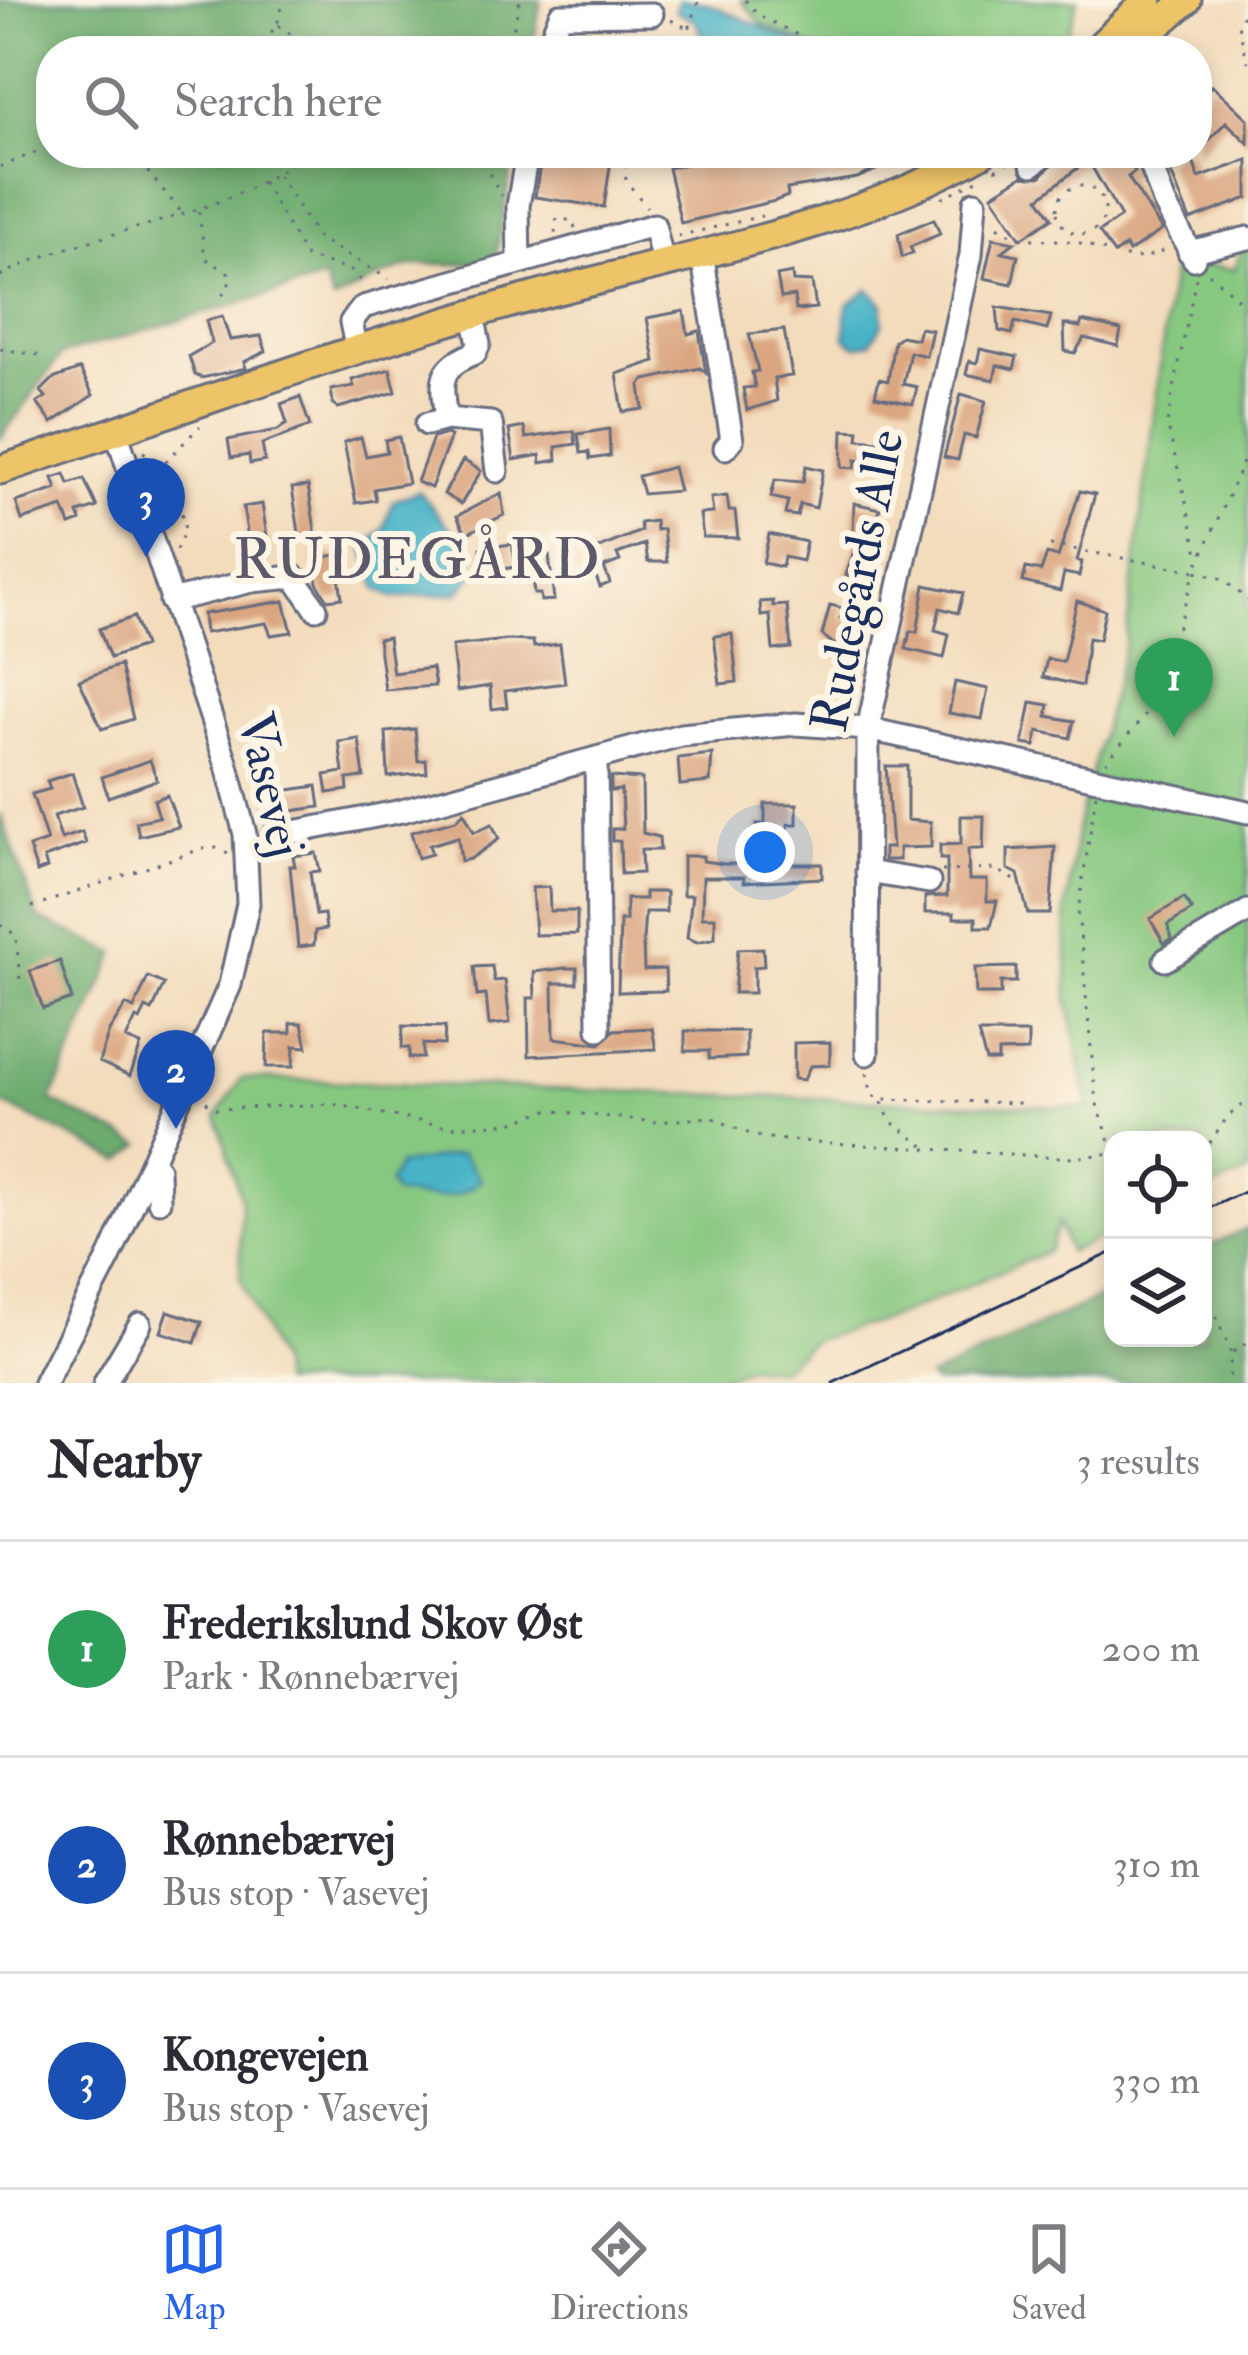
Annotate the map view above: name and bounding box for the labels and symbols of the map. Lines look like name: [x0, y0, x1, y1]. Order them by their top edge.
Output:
street label: Rudegårds Alle: [797, 424, 919, 738]
pin: 3: [107, 458, 185, 557]
district label: RUDEGÅRD: [233, 524, 603, 596]
pin: 1: [1135, 638, 1213, 737]
street label: Vasevej: [222, 707, 318, 863]
your location: [735, 822, 795, 882]
pin: 2: [137, 1030, 215, 1129]

